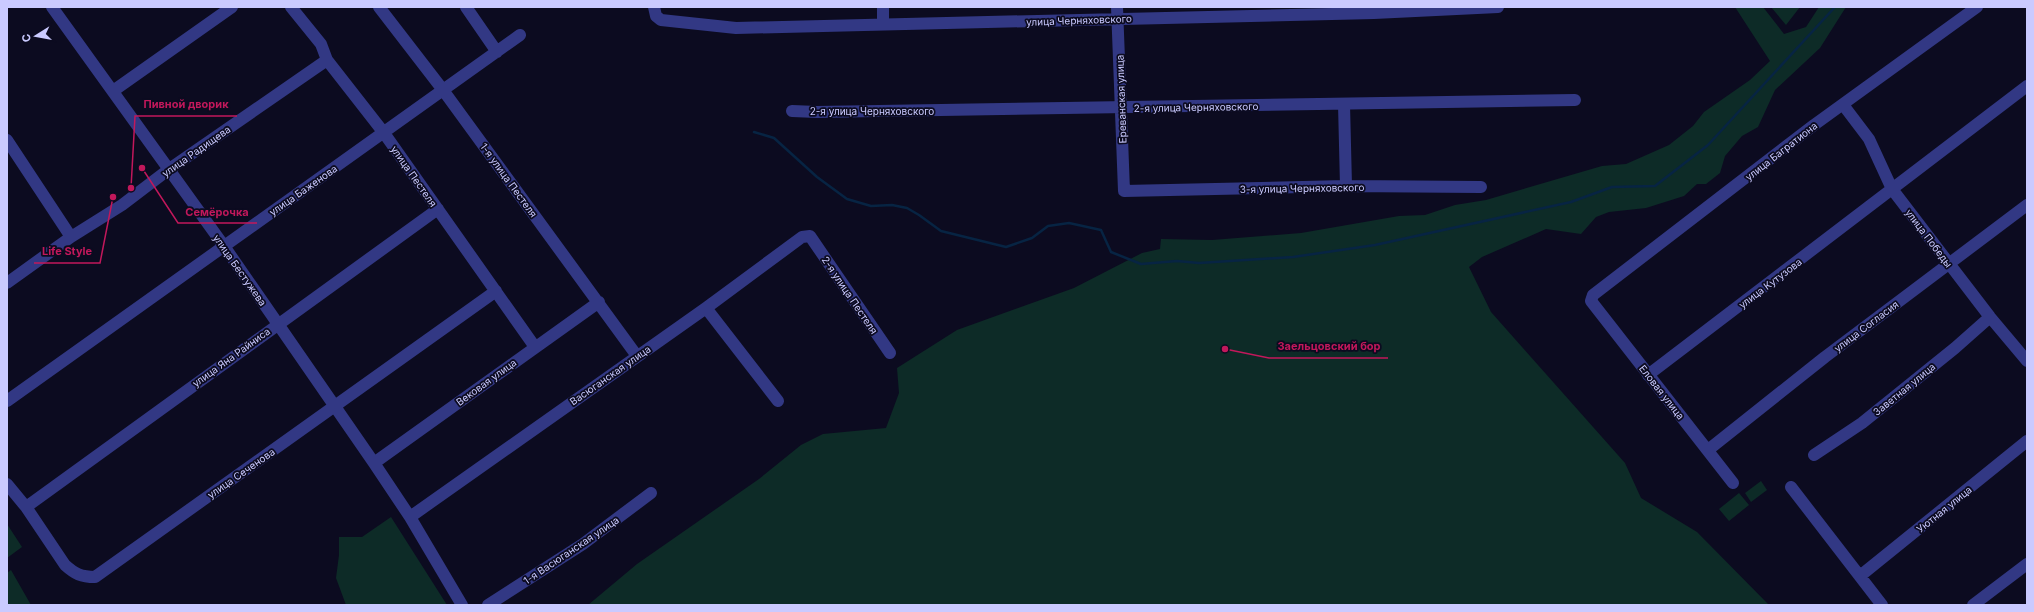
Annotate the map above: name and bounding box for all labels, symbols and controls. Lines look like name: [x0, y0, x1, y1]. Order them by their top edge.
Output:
street label: улица Черняховского: [1026, 12, 1132, 28]
north arrow: [16, 16, 56, 56]
text: С: [19, 33, 34, 43]
street label: Ереванская улица: [1113, 54, 1129, 144]
callout: Пивной дворик: [135, 93, 237, 116]
text: Пивной дворик: [143, 97, 229, 111]
street label: 2-я улица Черняховского: [1134, 100, 1258, 114]
street label: 2-я улица Черняховского: [810, 105, 934, 117]
street label: улица Багратиона: [1743, 119, 1819, 183]
street label: улица Радищева: [159, 123, 233, 179]
street label: 1-я улица Пестеля: [478, 141, 540, 219]
street label: улица Пестеля: [388, 143, 440, 209]
street label: улица Баженова: [267, 162, 339, 218]
street label: 3-я улица Черняховского: [1240, 181, 1364, 195]
callout: Семёрочка: [178, 200, 257, 223]
text: Семёрочка: [185, 205, 249, 219]
street label: улица Победы: [1903, 206, 1955, 270]
street label: улица Бестужева: [211, 232, 269, 308]
callout: Life Style: [34, 240, 100, 263]
text: Life Style: [42, 244, 93, 258]
street label: 2-я улица Пестеля: [820, 254, 880, 336]
street label: улица Кутузова: [1736, 255, 1804, 311]
street label: улица Согласия: [1831, 298, 1901, 354]
street label: улица Яна Райниса: [190, 325, 272, 389]
callout: Заельцовский бор: [1269, 335, 1388, 358]
text: Заельцовский бор: [1277, 339, 1381, 353]
street label: Васюганская улица: [567, 343, 653, 407]
street label: Вековая улица: [454, 356, 518, 408]
street label: Заветная улица: [1871, 360, 1937, 418]
street label: Еловая улица: [1637, 362, 1687, 422]
street label: улица Сеченова: [205, 445, 277, 501]
street label: Уютная улица: [1914, 483, 1974, 535]
street label: 1-я Васюганская улица: [521, 514, 621, 586]

